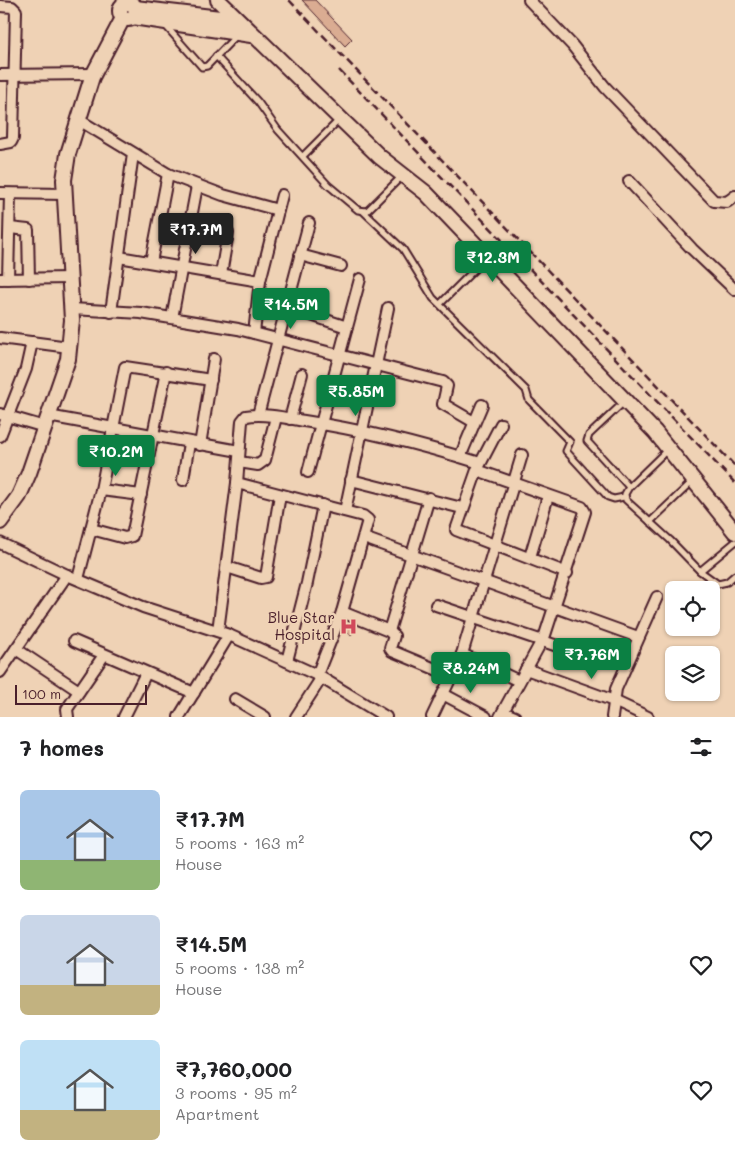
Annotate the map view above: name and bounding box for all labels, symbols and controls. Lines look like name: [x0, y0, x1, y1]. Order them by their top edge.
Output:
pin: ₹17.7M: [155, 212, 237, 255]
text: ₹17.7M: [169, 218, 223, 239]
pin: ₹12.3M: [452, 240, 534, 283]
text: ₹12.3M: [466, 246, 520, 267]
pin: ₹14.5M: [250, 288, 332, 330]
text: ₹14.5M: [263, 293, 319, 314]
pin: ₹5.85M: [315, 374, 397, 417]
text: ₹5.85M: [327, 380, 385, 401]
pin: ₹10.2M: [75, 434, 157, 477]
text: ₹10.2M: [89, 440, 143, 461]
map controls: [665, 581, 720, 701]
button: locate: [665, 581, 720, 636]
place label: Blue Star Hospital: [268, 607, 335, 644]
hospital icon: Blue Star Hospital: [339, 617, 359, 637]
pin: ₹7.76M: [551, 638, 633, 680]
text: ₹7.76M: [564, 643, 620, 664]
button: layers: [665, 646, 720, 701]
pin: ₹8.24M: [430, 652, 512, 694]
text: ₹8.24M: [442, 657, 500, 678]
scale bar: [15, 682, 148, 705]
text: 100 m: [22, 684, 61, 703]
icon: filters: [687, 733, 715, 761]
text: 7 homes: [20, 734, 104, 761]
text: ₹17.7M: [175, 805, 245, 832]
icon: home: [60, 810, 120, 870]
icon: heart: [687, 826, 715, 854]
text: 5 rooms · 163 m²: [175, 832, 304, 853]
text: House: [175, 853, 222, 874]
text: ₹14.5M: [175, 930, 247, 957]
icon: home: [60, 935, 120, 995]
icon: heart: [687, 951, 715, 979]
text: 5 rooms · 138 m²: [175, 957, 304, 978]
text: House: [175, 978, 222, 999]
text: ₹7,760,000: [175, 1055, 292, 1082]
icon: home: [60, 1060, 120, 1120]
icon: heart: [687, 1076, 715, 1104]
text: 3 rooms · 95 m²: [175, 1082, 297, 1103]
text: Apartment: [175, 1103, 260, 1124]

